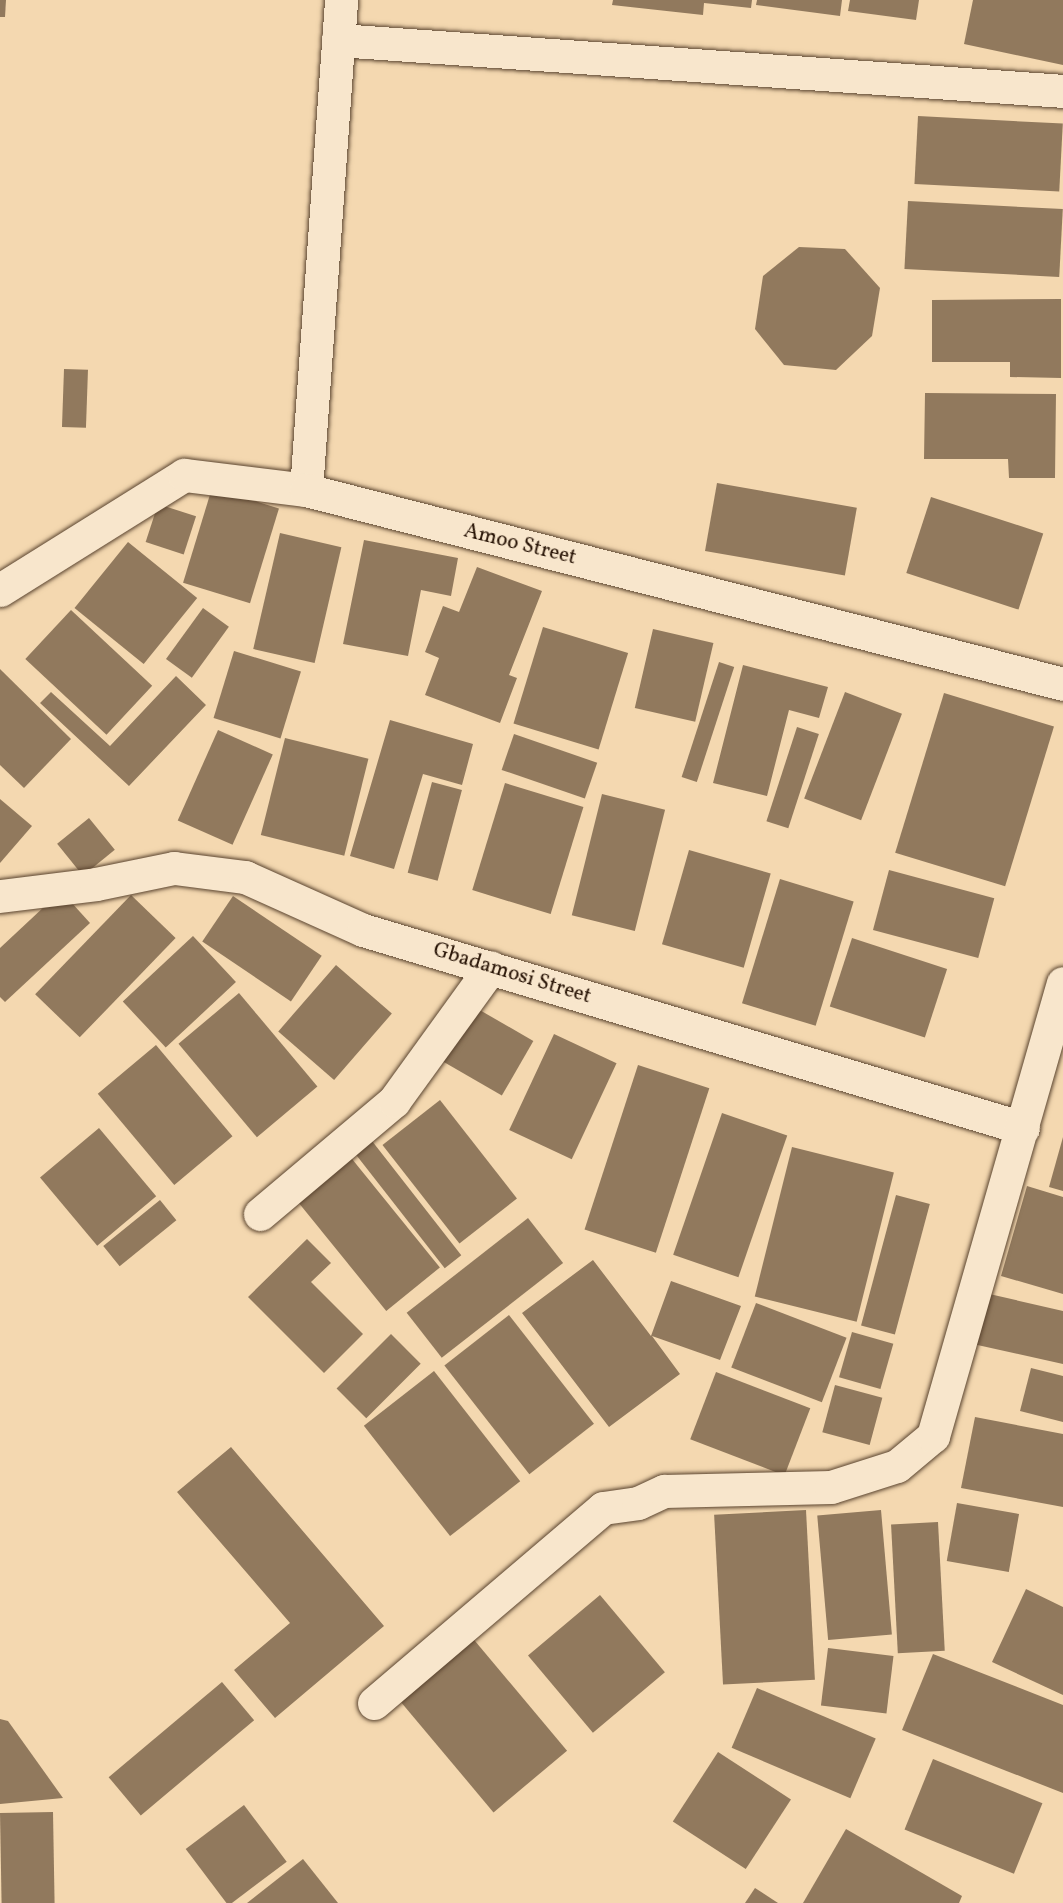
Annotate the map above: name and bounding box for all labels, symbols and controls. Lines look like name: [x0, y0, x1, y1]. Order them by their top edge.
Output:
street label: Amoo Street: [461, 519, 579, 571]
street label: Gbadamosi Street: [430, 938, 594, 1010]

